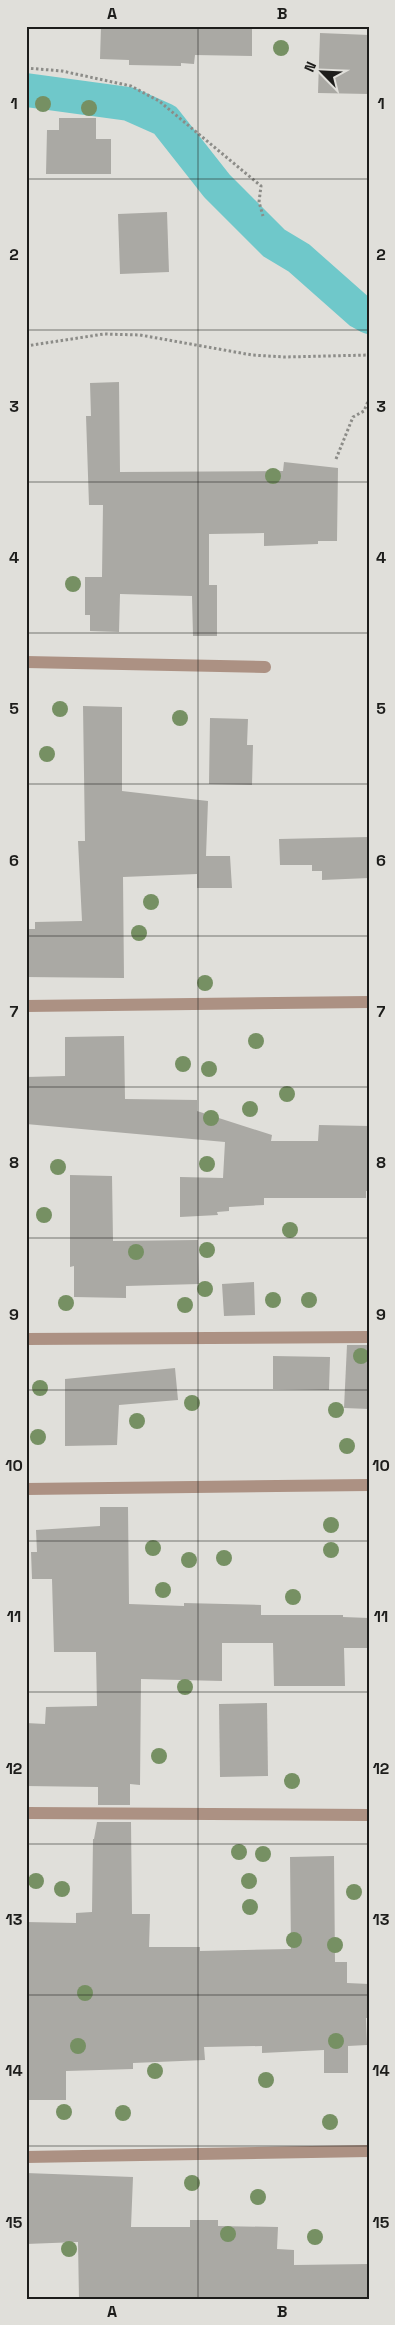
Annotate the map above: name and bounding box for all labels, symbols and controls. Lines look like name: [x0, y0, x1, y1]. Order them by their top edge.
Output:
text: A: [107, 3, 117, 24]
text: B: [277, 3, 287, 24]
north arrow: [298, 48, 348, 98]
text: N: [300, 59, 320, 75]
text: 1: [10, 93, 18, 114]
text: 1: [377, 93, 385, 114]
text: 2: [9, 244, 19, 265]
text: 2: [376, 244, 386, 265]
text: 3: [9, 396, 19, 417]
text: 3: [376, 396, 386, 417]
text: 4: [9, 547, 19, 568]
text: 4: [376, 547, 386, 568]
text: 5: [9, 698, 19, 719]
text: 5: [376, 698, 386, 719]
text: 6: [9, 850, 19, 871]
text: 6: [376, 850, 386, 871]
text: 7: [10, 1001, 19, 1022]
text: 7: [377, 1001, 386, 1022]
text: 8: [9, 1152, 19, 1173]
text: 8: [376, 1152, 386, 1173]
text: 9: [9, 1304, 19, 1325]
text: 9: [376, 1304, 386, 1325]
text: 10: [5, 1455, 23, 1476]
text: 10: [372, 1455, 390, 1476]
text: 11: [7, 1606, 21, 1627]
text: 11: [374, 1606, 388, 1627]
text: 12: [6, 1758, 22, 1779]
text: 12: [373, 1758, 389, 1779]
text: 13: [6, 1909, 23, 1930]
text: 13: [373, 1909, 390, 1930]
text: 14: [5, 2060, 23, 2081]
text: 14: [372, 2060, 390, 2081]
text: 15: [6, 2212, 23, 2233]
text: 15: [373, 2212, 390, 2233]
text: A: [107, 2301, 117, 2322]
text: B: [277, 2301, 287, 2322]

